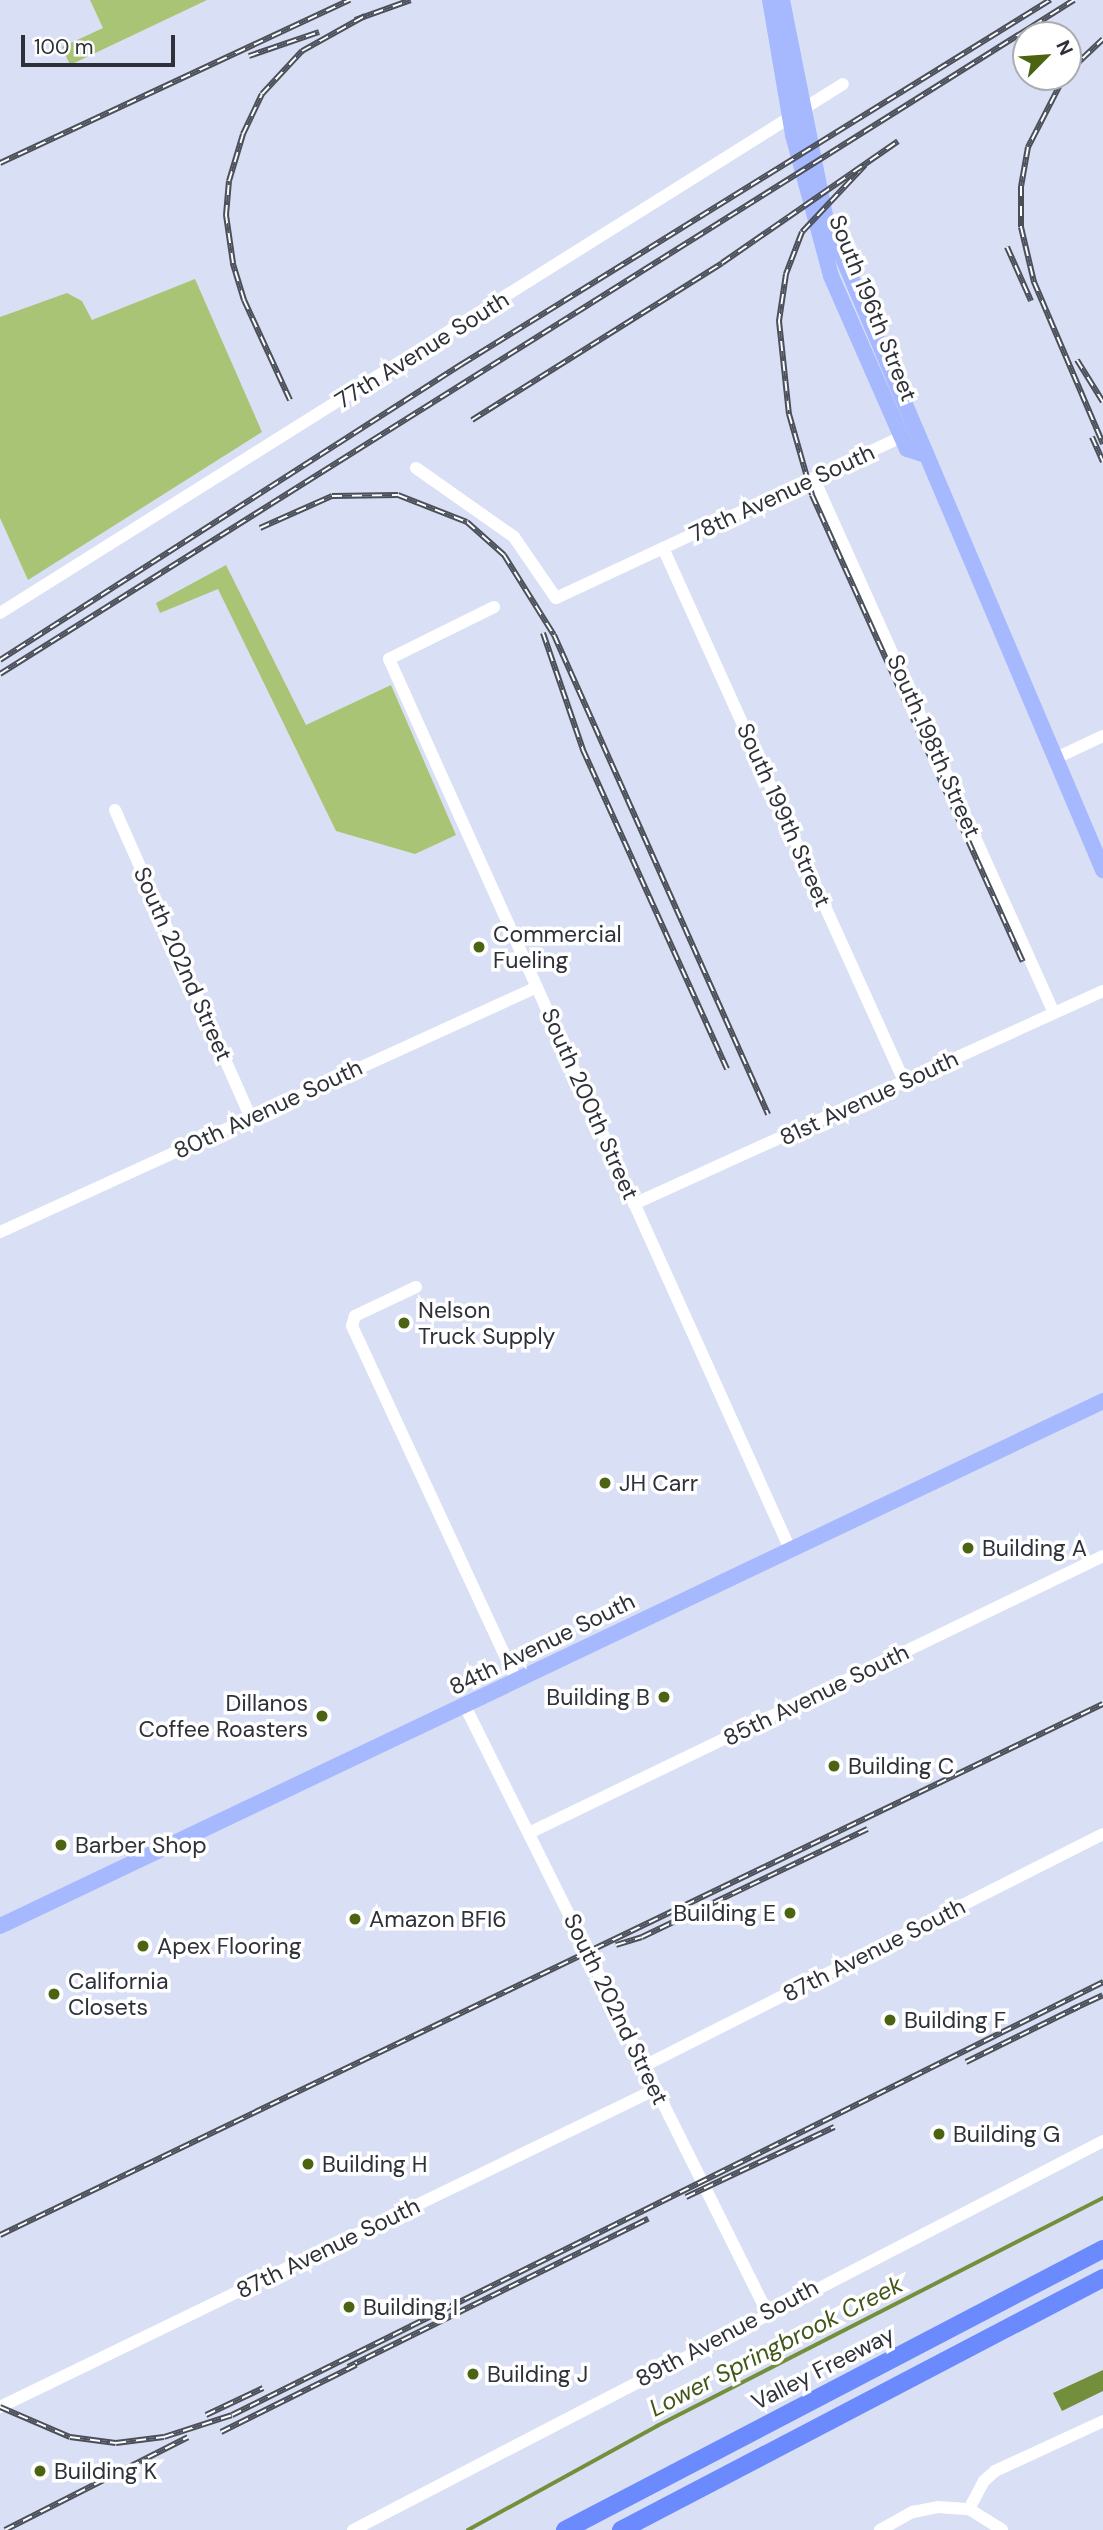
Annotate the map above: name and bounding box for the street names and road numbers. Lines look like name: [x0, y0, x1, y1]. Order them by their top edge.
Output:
street label: South 196th Street: [823, 211, 923, 405]
street label: 77th Avenue South: [330, 285, 514, 415]
street label: 78th Avenue South: [685, 438, 879, 548]
street label: South 198th Street: [881, 650, 987, 842]
street label: South 199th Street: [731, 719, 837, 911]
street label: South 202nd Street: [128, 863, 238, 1065]
street label: South 200th Street: [535, 1004, 645, 1204]
street label: 81st Avenue South: [775, 1045, 963, 1151]
street label: 80th Avenue South: [169, 1053, 367, 1165]
street label: 84th Avenue South: [445, 1587, 639, 1701]
street label: 85th Avenue South: [719, 1638, 913, 1752]
street label: 87th Avenue South: [778, 1892, 970, 2008]
street label: South 202nd Street: [558, 1909, 674, 2109]
street label: 87th Avenue South: [232, 2192, 424, 2304]
street label: 89th Avenue South: [631, 2273, 823, 2393]
street label: Valley Freeway: [747, 2320, 899, 2416]

